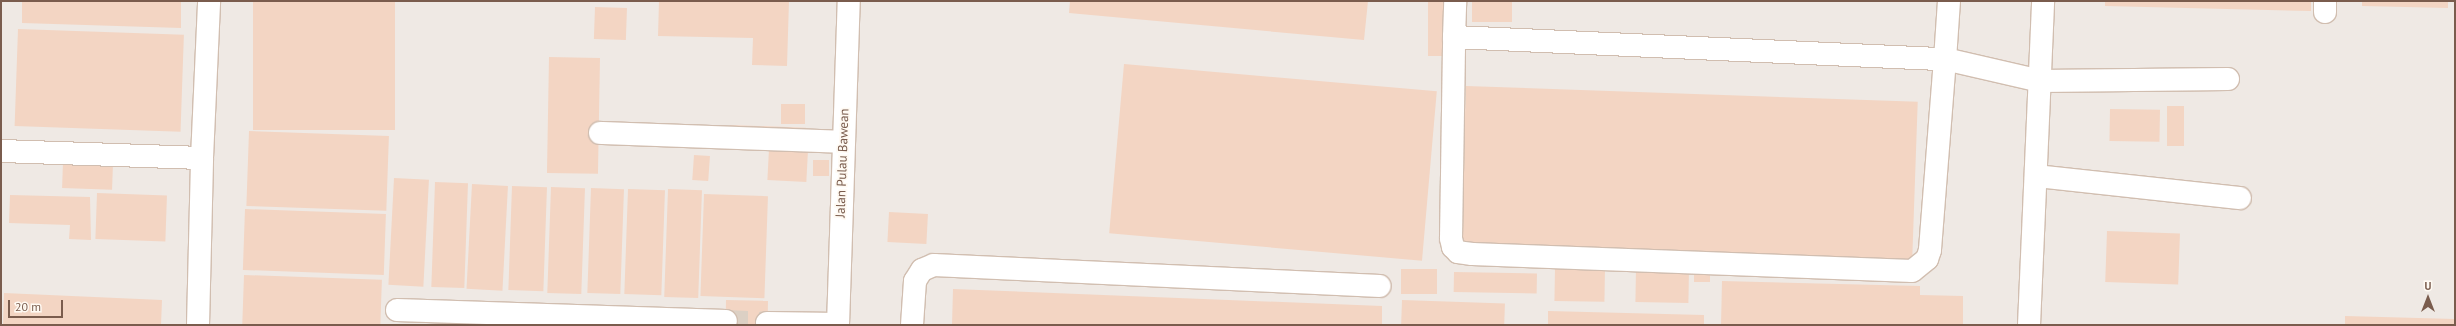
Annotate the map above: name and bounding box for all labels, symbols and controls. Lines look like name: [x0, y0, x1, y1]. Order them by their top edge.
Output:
street label: Jalan Pulau Bawean: [833, 108, 853, 218]
north arrow: [2408, 278, 2448, 318]
text: U: [2425, 279, 2431, 293]
scale bar: [10, 292, 65, 318]
text: 20 m: [15, 299, 41, 314]

